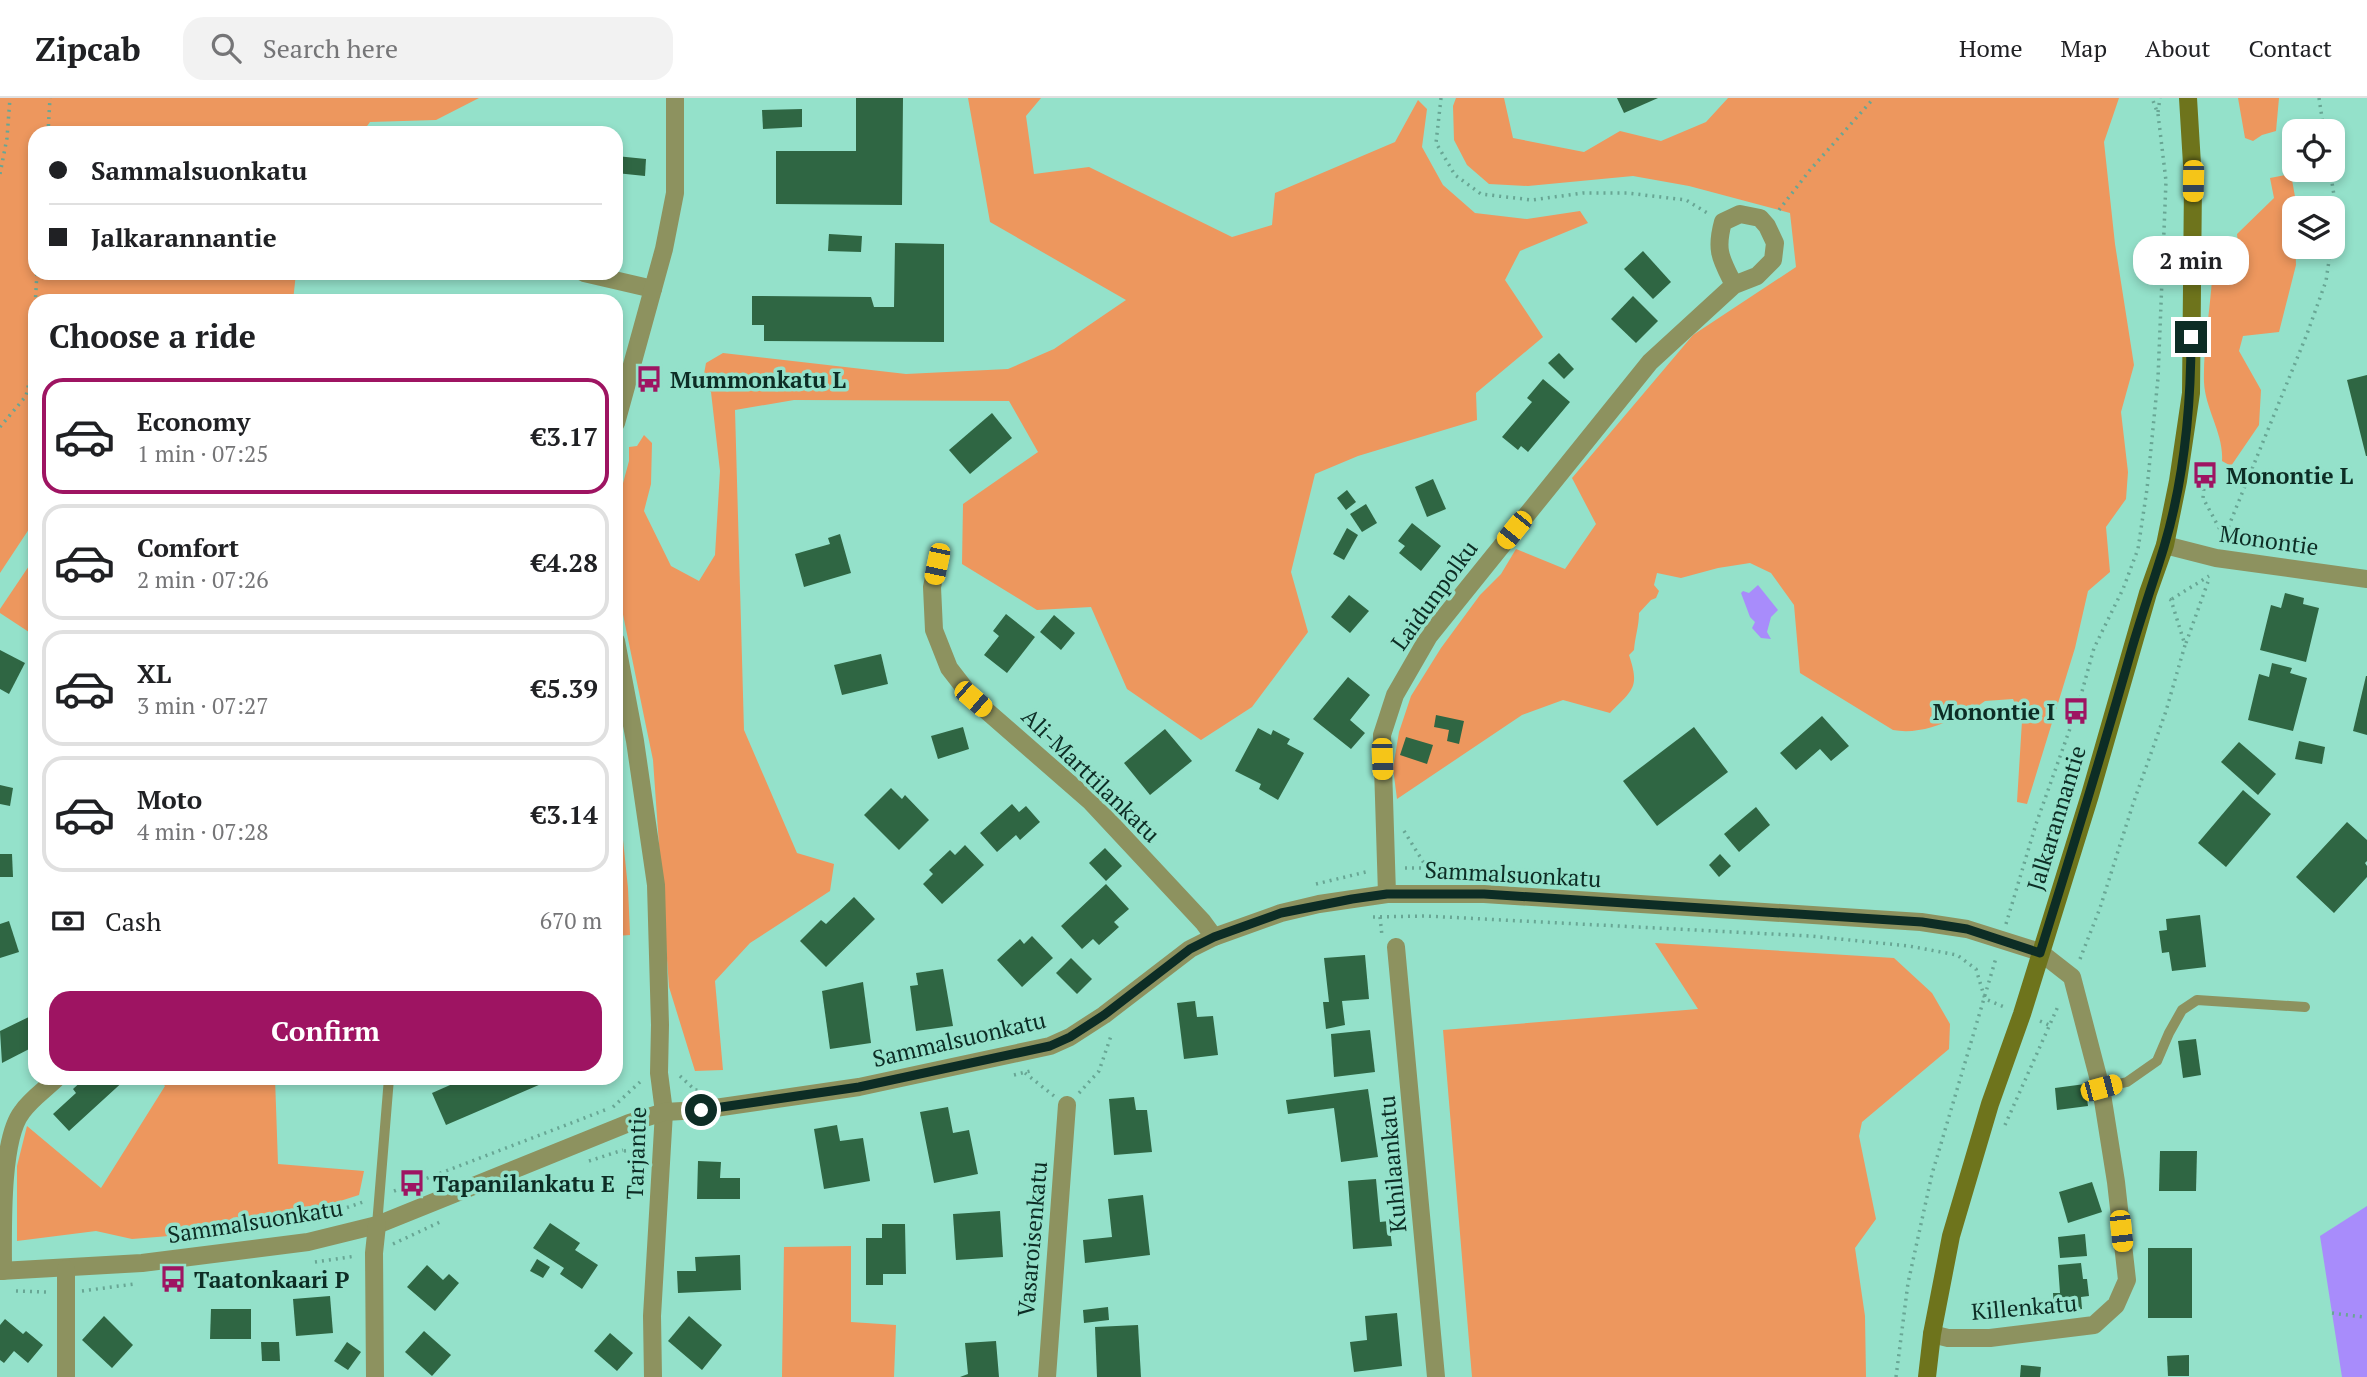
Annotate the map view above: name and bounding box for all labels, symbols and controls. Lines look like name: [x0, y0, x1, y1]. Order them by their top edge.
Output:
search box: [183, 17, 673, 80]
text: Zipcab: [35, 27, 141, 70]
icon: search: [207, 29, 245, 67]
text: Search here: [263, 31, 398, 65]
text: Home: [1959, 32, 2023, 64]
text: Map: [2061, 32, 2107, 64]
text: About: [2145, 32, 2211, 64]
text: Contact: [2249, 32, 2332, 64]
map controls: [2282, 119, 2345, 259]
button: locate: [2282, 119, 2345, 182]
text: Sammalsuonkatu: [91, 153, 307, 187]
car: [2183, 160, 2204, 202]
button: layers: [2282, 196, 2345, 259]
text: Jalkarannantie: [91, 220, 277, 254]
callout: 2 min: [2133, 236, 2249, 285]
text: 2 min: [2160, 245, 2222, 276]
text: Choose a ride: [49, 315, 256, 357]
route end: [2175, 321, 2207, 353]
bus stop icon: Mummonkatu L: [634, 364, 664, 394]
place label: Mummonkatu L: [670, 364, 847, 395]
text: Economy: [137, 404, 250, 438]
icon: car: [53, 405, 116, 468]
text: €3.17: [532, 419, 598, 453]
text: 1 min · 07:25: [137, 438, 269, 469]
bus stop icon: Monontie L: [2190, 460, 2220, 490]
place label: Monontie L: [2226, 460, 2354, 491]
car: [1493, 507, 1536, 553]
street label: Monontie: [2217, 518, 2321, 562]
text: Comfort: [137, 530, 239, 564]
icon: car: [53, 531, 116, 594]
street label: Laidunpolku: [1384, 534, 1484, 656]
car: [923, 541, 952, 587]
text: €4.28: [532, 545, 598, 579]
text: 2 min · 07:26: [137, 564, 269, 595]
text: XL: [137, 656, 171, 690]
icon: car: [53, 657, 116, 720]
text: €5.39: [532, 671, 598, 705]
car: [951, 677, 996, 721]
text: 3 min · 07:27: [137, 690, 269, 721]
place label: Monontie I: [1933, 696, 2055, 727]
bus stop icon: Monontie I: [2061, 696, 2091, 726]
street label: Ali-Marttilankatu: [1015, 701, 1167, 849]
car: [1371, 738, 1394, 780]
street label: Jalkarannantie: [2019, 742, 2093, 894]
text: Moto: [137, 782, 202, 816]
icon: car: [53, 783, 116, 846]
text: €3.14: [532, 797, 598, 831]
text: 4 min · 07:28: [137, 816, 269, 847]
street label: Sammalsuonkatu: [1424, 854, 1602, 894]
icon: cash: [49, 902, 87, 940]
text: Cash: [105, 904, 161, 938]
text: 670 m: [540, 905, 602, 936]
button: Confirm: [49, 991, 602, 1071]
street label: Sammalsuonkatu: [869, 1004, 1049, 1074]
car: [2078, 1072, 2125, 1104]
route start: [685, 1094, 717, 1126]
street label: Kuhilaankatu: [1371, 1094, 1413, 1234]
street label: Tarjantie: [619, 1106, 653, 1200]
street label: Vasaroisenkatu: [1010, 1160, 1054, 1318]
bus stop icon: Tapanilankatu E: [397, 1168, 427, 1198]
place label: Tapanilankatu E: [433, 1168, 615, 1199]
street label: Sammalsuonkatu: [165, 1192, 345, 1250]
car: [2109, 1209, 2134, 1253]
bus stop icon: Taatonkaari P: [158, 1264, 188, 1294]
place label: Taatonkaari P: [194, 1264, 350, 1295]
street label: Killenkatu: [1970, 1287, 2078, 1327]

